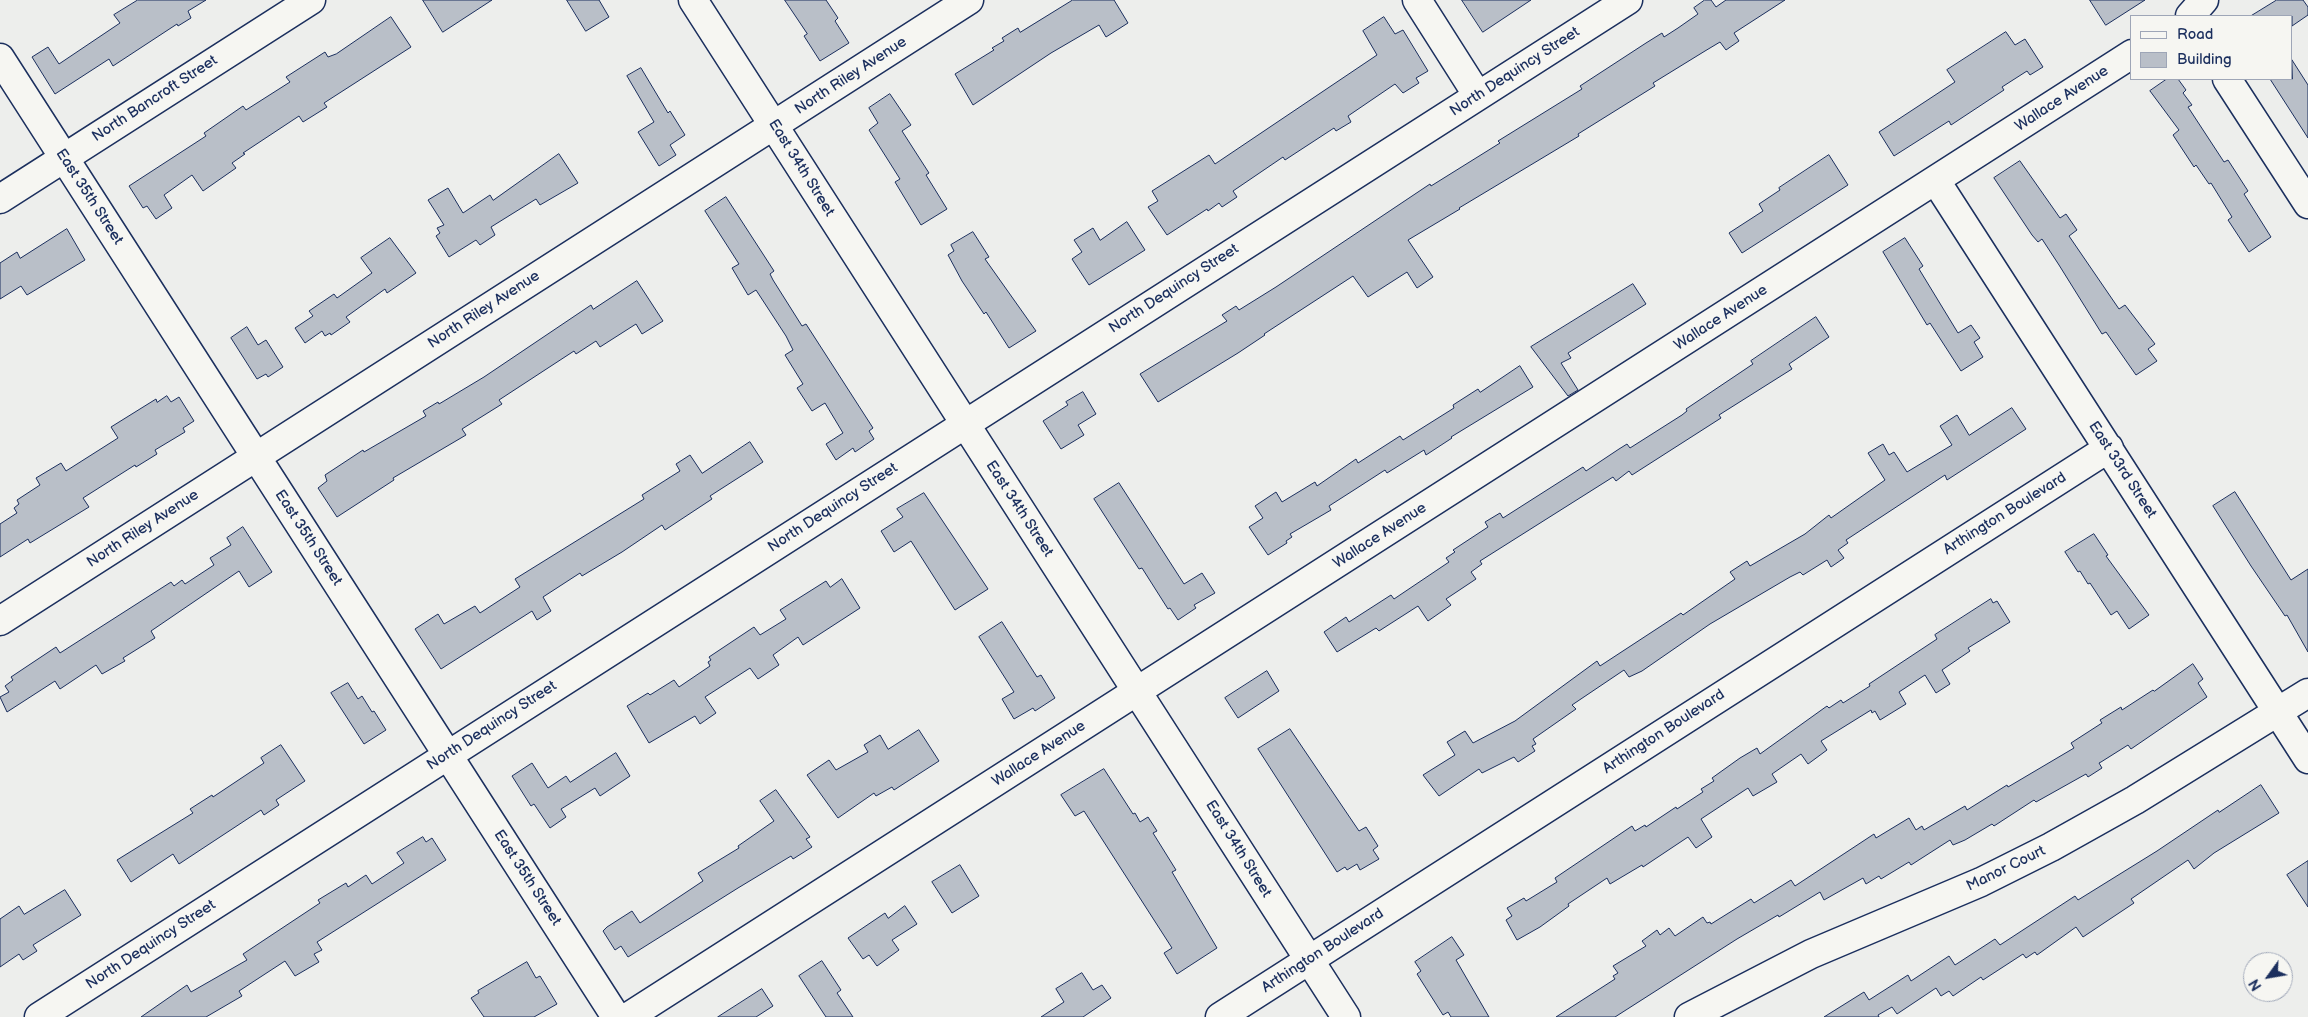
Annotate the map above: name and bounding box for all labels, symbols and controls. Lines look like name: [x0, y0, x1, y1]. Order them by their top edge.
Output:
legend: [2130, 15, 2293, 80]
street label: North Dequincy Street: [1447, 23, 1583, 121]
text: Road: [2177, 25, 2213, 44]
street label: North Riley Avenue: [792, 33, 910, 119]
text: Building: [2177, 50, 2232, 69]
street label: North Bancroft Street: [89, 52, 221, 146]
street label: Wallace Avenue: [2012, 62, 2112, 136]
street label: East 34th Street: [764, 116, 838, 220]
street label: East 35th Street: [51, 146, 127, 248]
street label: North Dequincy Street: [1106, 240, 1242, 338]
street label: North Riley Avenue: [425, 267, 543, 353]
street label: Wallace Avenue: [1671, 281, 1771, 355]
street label: East 33rd Street: [2084, 418, 2160, 522]
street label: East 34th Street: [981, 458, 1057, 560]
street label: North Dequincy Street: [765, 459, 901, 557]
street label: Arthington Boulevard: [1940, 469, 2070, 559]
street label: North Riley Avenue: [84, 486, 202, 572]
street label: East 35th Street: [270, 487, 346, 589]
street label: Wallace Avenue: [1330, 499, 1430, 573]
street label: North Dequincy Street: [424, 677, 560, 775]
street label: Arthington Boulevard: [1600, 686, 1728, 778]
street label: Wallace Avenue: [989, 717, 1089, 791]
street label: East 34th Street: [1201, 797, 1275, 901]
street label: East 35th Street: [489, 827, 565, 929]
street label: Manor Court: [1964, 842, 2048, 896]
street label: North Dequincy Street: [83, 896, 219, 994]
street label: Arthington Boulevard: [1259, 905, 1387, 997]
north arrow: [2243, 952, 2293, 1002]
text: N: [2246, 976, 2266, 994]

